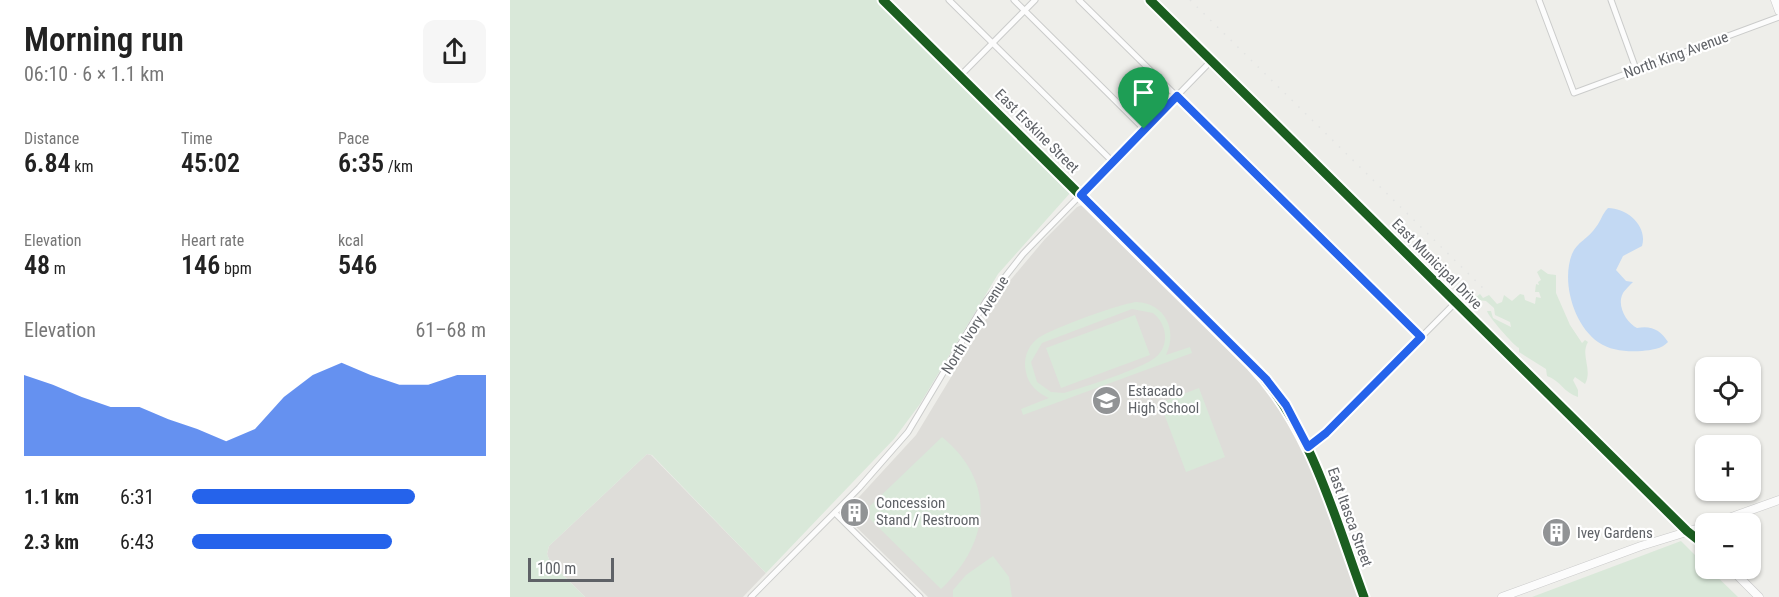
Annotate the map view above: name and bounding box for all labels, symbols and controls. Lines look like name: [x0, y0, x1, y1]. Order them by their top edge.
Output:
text: Morning run: [24, 20, 184, 59]
button: share: [423, 20, 486, 83]
street label: North King Avenue: [1621, 28, 1731, 82]
text: 06:10 · 6 × 1.1 km: [24, 62, 164, 86]
pin: [1118, 67, 1169, 129]
icon: arrive: [1127, 76, 1160, 109]
street label: East Erskine Street: [991, 85, 1083, 177]
text: Distance: [24, 129, 79, 148]
text: Time: [181, 129, 213, 148]
text: Pace: [338, 129, 369, 148]
text: 6.84: [24, 148, 71, 178]
text: 45:02: [181, 148, 240, 178]
text: 6:35: [338, 148, 384, 178]
text: km: [71, 157, 94, 176]
text: /km: [384, 157, 413, 176]
street label: East Municipal Drive: [1388, 215, 1486, 313]
text: Elevation: [24, 231, 82, 250]
text: Heart rate: [181, 231, 244, 250]
text: kcal: [338, 231, 364, 250]
text: 48: [24, 250, 50, 280]
text: 146: [181, 250, 220, 280]
text: 546: [338, 250, 377, 280]
text: m: [50, 259, 66, 278]
text: bpm: [220, 259, 252, 278]
street label: North Ivory Avenue: [938, 273, 1012, 377]
text: Elevation: [24, 318, 96, 342]
text: 61–68 m: [415, 318, 486, 342]
map controls: [1695, 357, 1761, 579]
button: locate: [1695, 357, 1761, 423]
place label: Estacado High School: [1128, 382, 1199, 417]
school or university icon: Estacado High School: [1091, 384, 1123, 416]
button: +: [1695, 435, 1761, 501]
street label: East Itasca Street: [1324, 465, 1376, 569]
text: 1.1 km: [24, 485, 79, 509]
text: 6:31: [120, 485, 154, 509]
place label: Concession Stand / Restroom: [876, 494, 980, 529]
building icon: Concession Stand / Restroom: [839, 496, 871, 528]
button: −: [1695, 513, 1761, 579]
building icon: Ivey Gardens: [1540, 517, 1572, 549]
place label: Ivey Gardens: [1577, 524, 1653, 542]
text: 2.3 km: [24, 530, 79, 554]
text: 6:43: [120, 530, 154, 554]
scale bar: [528, 555, 614, 582]
text: 100 m: [537, 559, 576, 578]

